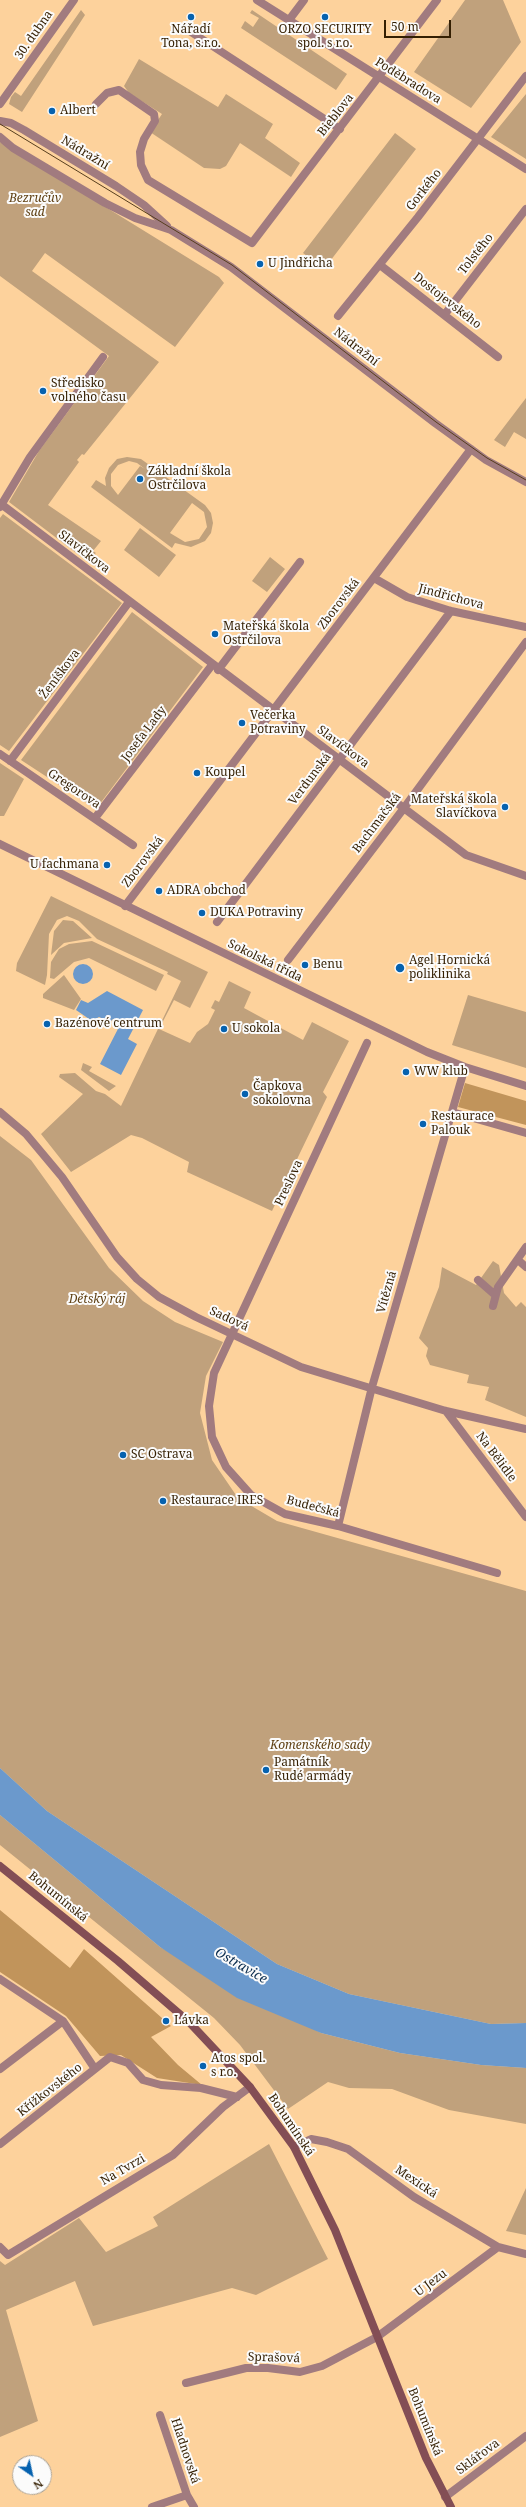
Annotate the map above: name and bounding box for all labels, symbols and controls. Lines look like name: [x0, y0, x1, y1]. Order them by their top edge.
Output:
street label: 30. dubna: [12, 8, 56, 62]
marker: Nářadí Tona, s.r.o.: [186, 12, 196, 22]
marker: ORZO SECURITY spol. s r.o.: [320, 12, 330, 22]
scale bar: [386, 12, 453, 38]
text: 50 m: [391, 18, 419, 35]
place label: Nářadí Tona, s.r.o.: [161, 23, 221, 51]
place label: ORZO SECURITY spol. s r.o.: [278, 23, 372, 51]
street label: Poděbradova: [372, 55, 444, 107]
street label: Bieblova: [315, 91, 357, 139]
place label: Albert: [60, 104, 96, 118]
marker: Albert: [47, 106, 57, 116]
street label: Nádražní: [59, 133, 111, 173]
street label: Gorkého: [403, 166, 445, 214]
park label: Bezručův sad: [9, 192, 61, 220]
street label: Tolstého: [456, 231, 496, 277]
place label: U Jindřicha: [268, 257, 333, 271]
marker: U Jindřicha: [255, 259, 265, 269]
street label: Dostojevského: [410, 270, 484, 332]
street label: Nádražní: [331, 325, 381, 369]
place label: Středisko volného času: [51, 377, 126, 405]
marker: Středisko volného času: [38, 386, 48, 396]
place label: Základní škola Ostrčilova: [148, 465, 231, 493]
marker: Základní škola Ostrčilova: [135, 474, 145, 484]
street label: Slavíčkova: [55, 528, 113, 576]
street label: Zborovská: [315, 576, 363, 632]
street label: Jindřichova: [417, 581, 485, 613]
place label: Mateřská škola Ostrčilova: [223, 620, 309, 648]
marker: Mateřská škola Ostrčilova: [210, 629, 220, 639]
street label: Ženíškova: [37, 647, 83, 701]
street label: Josefa Lady: [118, 703, 170, 765]
place label: Večerka Potraviny: [250, 709, 306, 737]
marker: Večerka Potraviny: [237, 718, 247, 728]
street label: Slavíčkova: [314, 723, 372, 771]
street label: Verdunská: [286, 750, 334, 808]
street label: Gregorova: [45, 766, 103, 812]
place label: Koupel: [205, 766, 245, 780]
marker: Koupel: [192, 768, 202, 778]
street label: Bachmačská: [350, 790, 404, 856]
place label: Mateřská škola Slavíčkova: [411, 793, 497, 821]
marker: Mateřská škola Slavíčkova: [500, 802, 510, 812]
street label: Zborovská: [119, 834, 167, 890]
place label: U fachmana: [30, 858, 99, 872]
marker: U fachmana: [102, 860, 112, 870]
place label: ADRA obchod: [167, 884, 246, 898]
marker: ADRA obchod: [154, 886, 164, 896]
place label: DUKA Potraviny: [210, 906, 303, 920]
marker: DUKA Potraviny: [197, 908, 207, 918]
street label: Sokolská třída: [225, 937, 305, 985]
place label: Agel Hornická poliklinika: [409, 954, 490, 982]
place label: Benu: [313, 958, 343, 972]
marker: Benu: [300, 960, 310, 970]
marker: Agel Hornická poliklinika: [394, 962, 406, 974]
place label: Bazénové centrum: [55, 1017, 162, 1031]
marker: Bazénové centrum: [42, 1019, 52, 1029]
place label: U sokola: [232, 1022, 280, 1036]
marker: U sokola: [219, 1024, 229, 1034]
place label: WW klub: [414, 1065, 468, 1079]
marker: WW klub: [401, 1067, 411, 1077]
place label: Čapkova sokolovna: [253, 1080, 311, 1108]
marker: Čapkova sokolovna: [240, 1089, 250, 1099]
place label: Restaurace Palouk: [431, 1110, 494, 1138]
marker: Restaurace Palouk: [418, 1119, 428, 1129]
street label: Preslova: [272, 1158, 306, 1208]
street label: Vítězná: [374, 1269, 400, 1315]
park label: Dětský ráj: [69, 1293, 125, 1307]
street label: Sadová: [207, 1304, 251, 1334]
street label: Na Bělidle: [473, 1429, 519, 1485]
place label: SC Ostrava: [131, 1448, 192, 1462]
marker: SC Ostrava: [118, 1450, 128, 1460]
street label: Budečská: [285, 1493, 341, 1521]
place label: Restaurace IRES: [171, 1494, 263, 1508]
marker: Restaurace IRES: [158, 1496, 168, 1506]
park label: Komenského sady: [270, 1739, 370, 1753]
place label: Památník Rudé armády: [274, 1756, 351, 1784]
marker: Památník Rudé armády: [261, 1765, 271, 1775]
street label: Bohumínská: [25, 1869, 91, 1925]
water label: Ostravice: [212, 1945, 270, 1987]
place label: Lávka: [174, 2014, 209, 2028]
marker: Lávka: [161, 2016, 171, 2026]
place label: Atos spol. s r.o.: [211, 2052, 266, 2080]
street label: Křížkovského: [15, 2060, 85, 2120]
marker: Atos spol. s r.o.: [198, 2061, 208, 2071]
street label: Bohumínská: [265, 2091, 317, 2159]
street label: Na Tvrzi: [98, 2152, 148, 2188]
street label: Mexická: [392, 2163, 440, 2201]
street label: U Jezu: [412, 2266, 450, 2300]
street label: Sprašová: [248, 2350, 300, 2366]
street label: Bohumínská: [405, 2386, 445, 2458]
street label: Hladnovská: [168, 2416, 202, 2486]
street label: Sklářova: [454, 2436, 502, 2478]
north arrow: [12, 2455, 52, 2495]
text: N: [31, 2476, 46, 2493]

